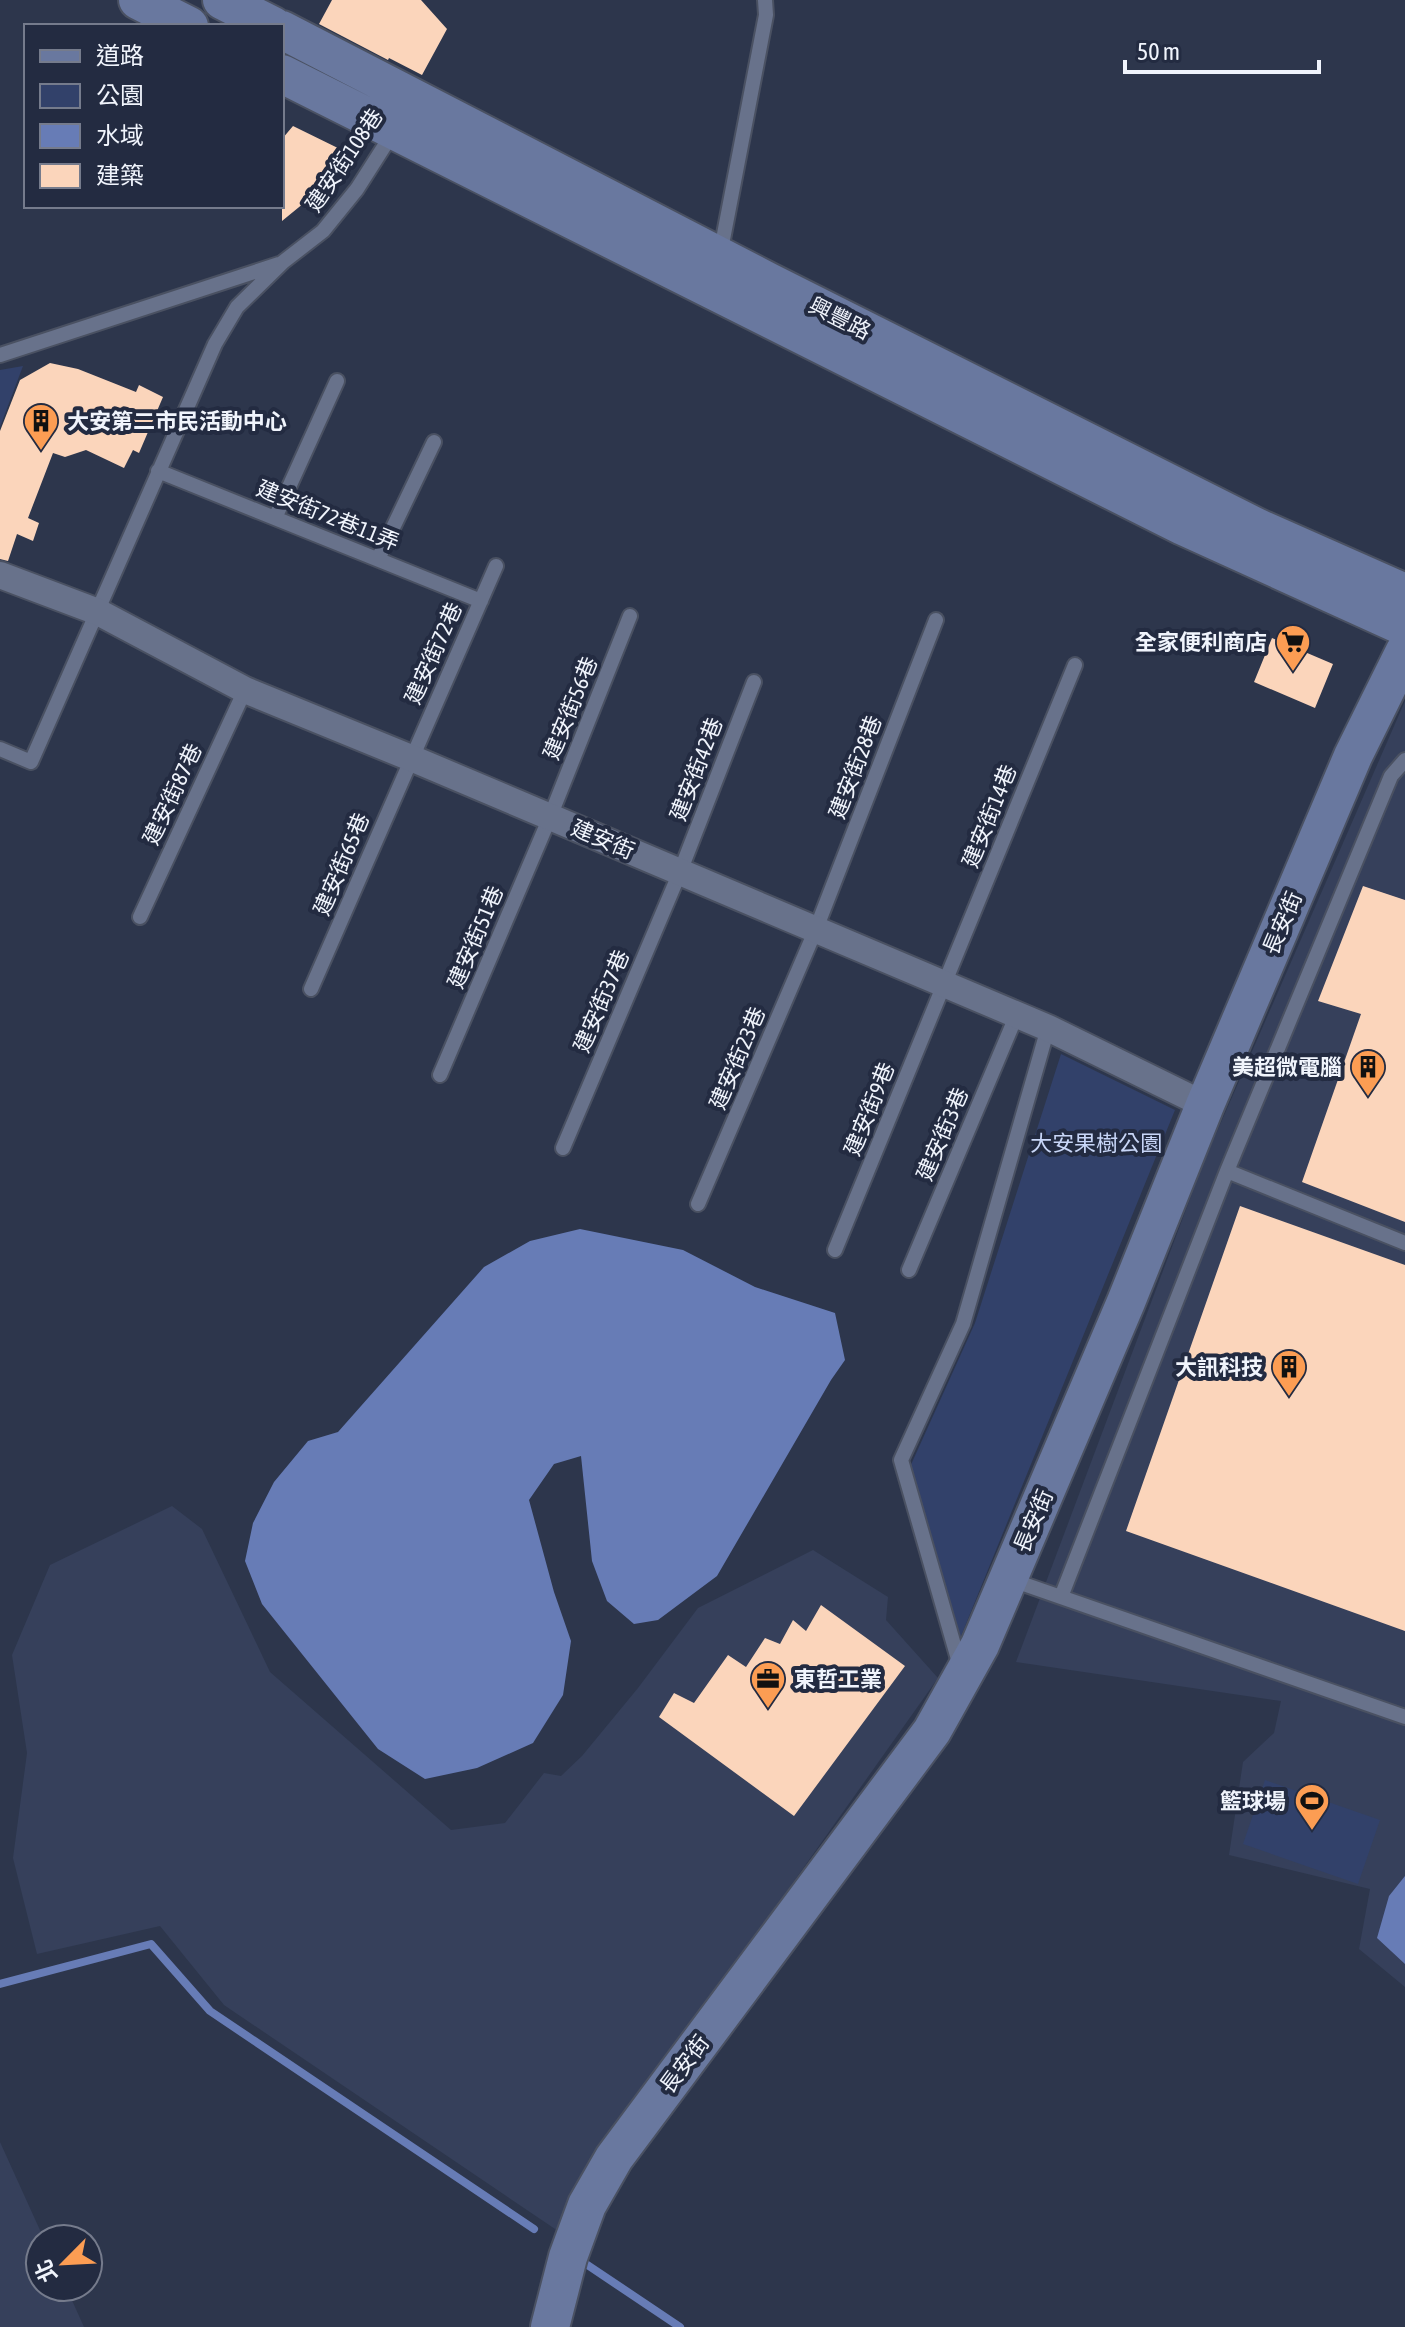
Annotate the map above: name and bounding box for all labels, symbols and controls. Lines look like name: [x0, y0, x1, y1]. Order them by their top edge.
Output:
legend: [24, 24, 284, 208]
scale bar: [1125, 24, 1319, 74]
text: 50 m: [1137, 38, 1180, 65]
text: 道路: [96, 42, 144, 69]
text: 公園: [96, 82, 144, 109]
street label: 建安街108巷: [300, 103, 388, 217]
text: 水域: [96, 122, 144, 149]
text: 建築: [96, 162, 144, 189]
street label: 興豐路: [805, 291, 875, 345]
building icon: 大安第二市民活動中心: [22, 402, 60, 452]
place label: 大安第二市民活動中心: [67, 408, 287, 434]
street label: 建安街72巷11弄: [253, 475, 403, 555]
street label: 建安街72巷: [399, 598, 467, 708]
supermarket icon: 全家便利商店: [1274, 623, 1312, 673]
place label: 全家便利商店: [1135, 629, 1267, 655]
street label: 建安街56巷: [538, 653, 602, 763]
street label: 建安街28巷: [823, 712, 887, 822]
street label: 建安街42巷: [664, 714, 728, 824]
street label: 建安街87巷: [137, 739, 207, 849]
street label: 建安街14巷: [957, 761, 1021, 871]
street label: 建安街65巷: [308, 809, 374, 919]
street label: 建安街: [568, 814, 638, 864]
street label: 建安街51巷: [442, 882, 508, 992]
street label: 長安街: [1257, 888, 1307, 958]
street label: 建安街37巷: [568, 946, 634, 1056]
street label: 建安街23巷: [704, 1003, 770, 1113]
building icon: 美超微電腦: [1349, 1048, 1387, 1098]
place label: 美超微電腦: [1232, 1054, 1342, 1080]
street label: 建安街9巷: [839, 1059, 899, 1159]
street label: 建安街3巷: [911, 1084, 973, 1184]
park label: 大安果樹公園: [1030, 1130, 1162, 1156]
building icon: 大訊科技: [1270, 1348, 1308, 1398]
place label: 大訊科技: [1175, 1354, 1263, 1380]
street label: 長安街: [1008, 1486, 1058, 1556]
office icon: 東哲工業: [749, 1660, 787, 1710]
place label: 東哲工業: [794, 1666, 882, 1692]
sports icon: 籃球場: [1293, 1782, 1331, 1832]
place label: 籃球場: [1220, 1788, 1286, 1814]
street label: 長安街: [654, 2030, 714, 2098]
north arrow: [24, 2223, 104, 2303]
text: 北: [29, 2256, 62, 2286]

